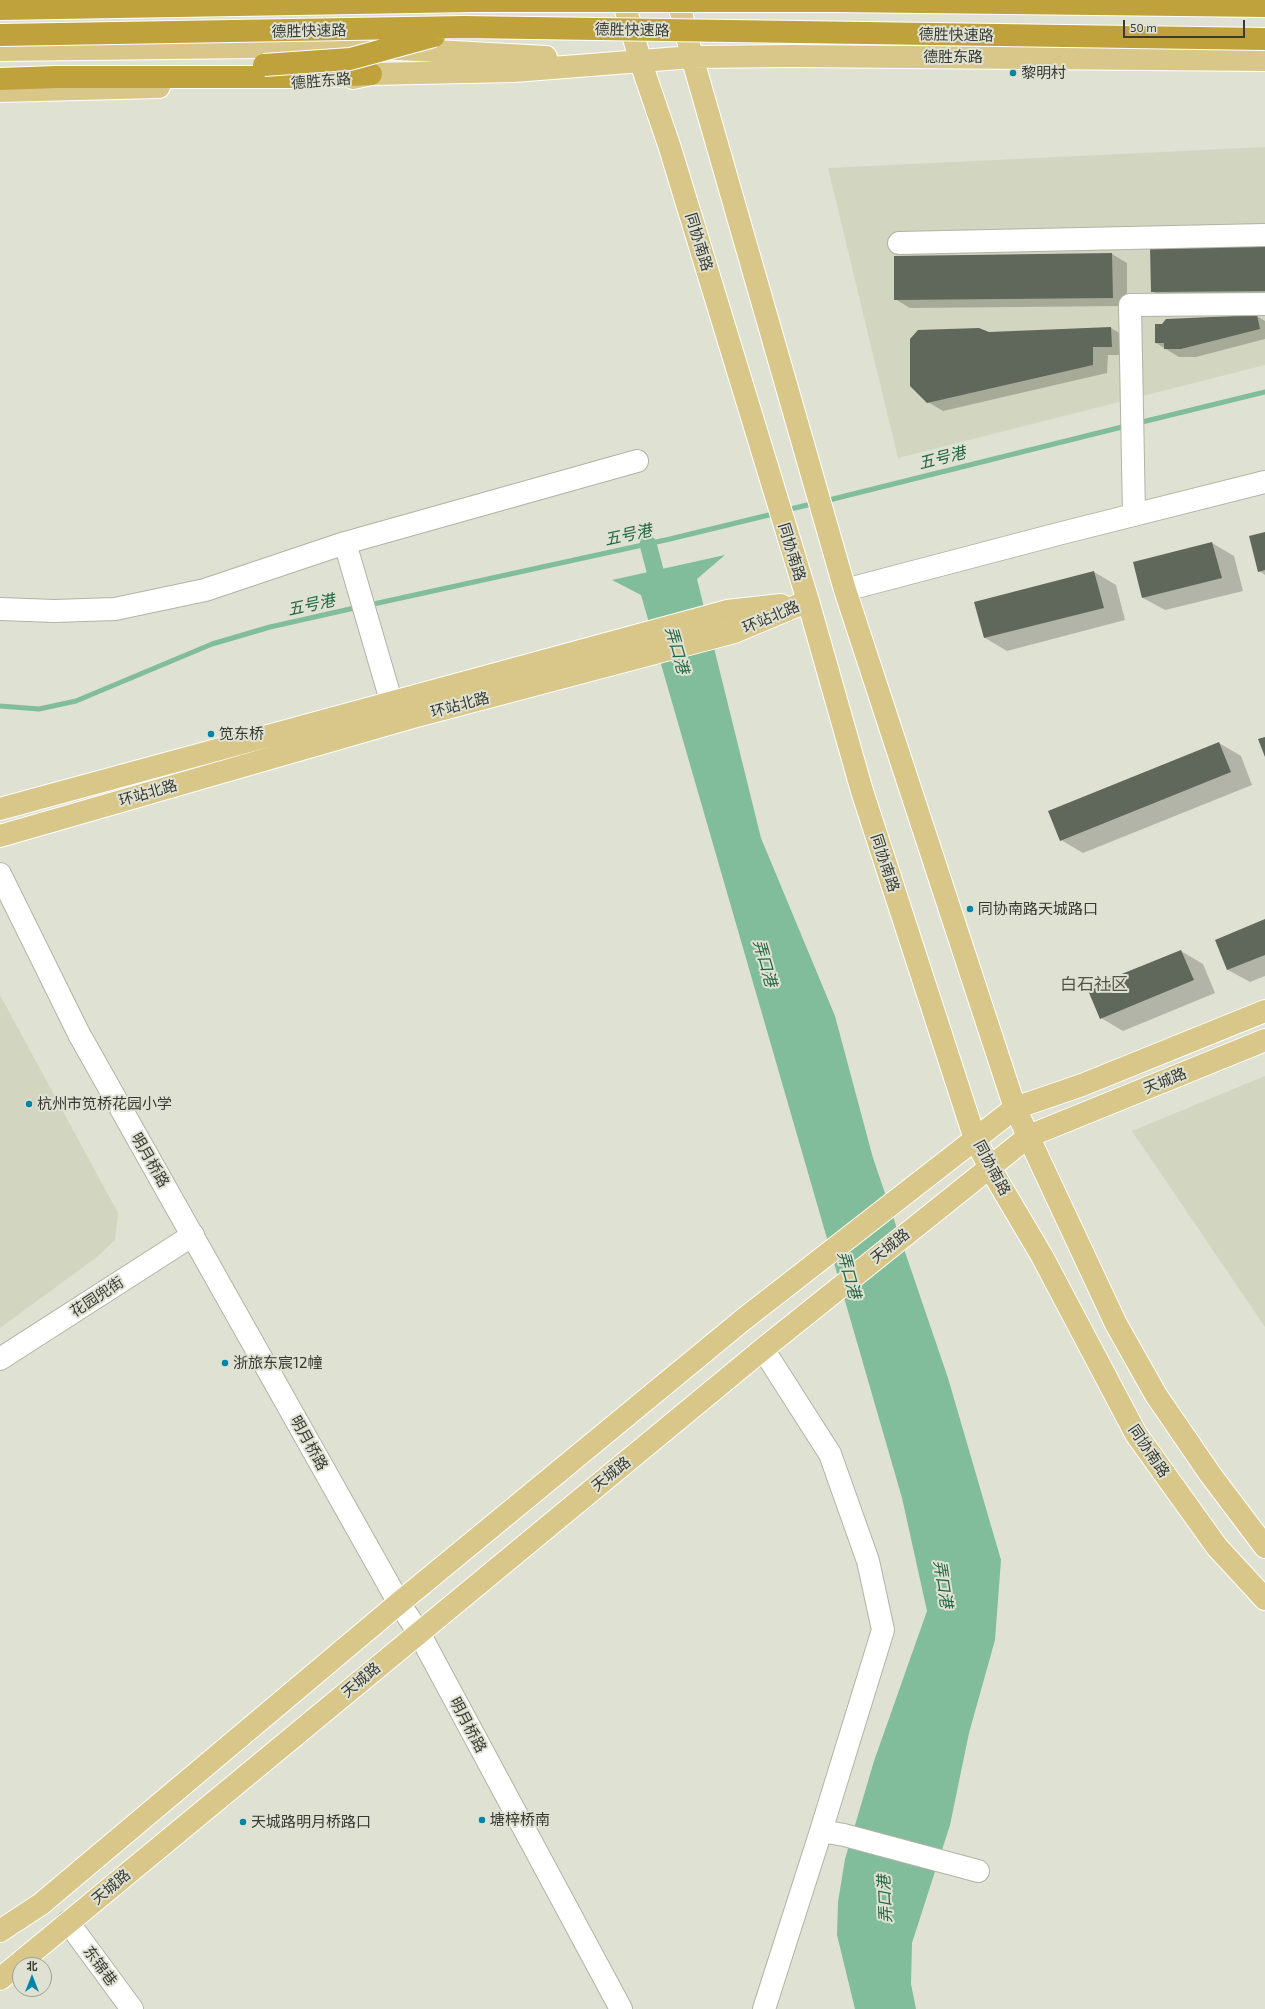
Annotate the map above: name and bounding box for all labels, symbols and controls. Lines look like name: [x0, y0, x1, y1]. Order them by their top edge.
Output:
scale bar: [1125, 12, 1247, 38]
street label: 德胜快速路: [594, 20, 670, 40]
text: 50 m: [1130, 20, 1157, 34]
street label: 德胜快速路: [271, 21, 347, 41]
street label: 德胜快速路: [918, 25, 994, 45]
street label: 德胜东路: [923, 48, 983, 66]
place label: 黎明村: [1021, 64, 1066, 82]
marker: 黎明村: [1008, 68, 1018, 78]
street label: 德胜东路: [290, 69, 352, 93]
street label: 同协南路: [682, 211, 716, 273]
water label: 五号港: [916, 443, 968, 473]
water label: 五号港: [603, 521, 653, 549]
street label: 同协南路: [775, 521, 809, 583]
water label: 五号港: [286, 591, 336, 619]
street label: 环站北路: [740, 597, 802, 637]
water label: 弄口港: [661, 624, 693, 676]
street label: 环站北路: [429, 689, 491, 721]
place label: 笕东桥: [219, 725, 264, 743]
marker: 笕东桥: [206, 729, 216, 739]
street label: 环站北路: [117, 776, 179, 810]
street label: 同协南路: [867, 832, 903, 894]
place label: 同协南路天城路口: [978, 900, 1098, 918]
marker: 同协南路天城路口: [965, 904, 975, 914]
water label: 弄口港: [749, 937, 781, 989]
district label: 白石社区: [1060, 974, 1128, 994]
street label: 天城路: [1141, 1064, 1189, 1098]
place label: 杭州市笕桥花园小学: [37, 1095, 172, 1113]
marker: 杭州市笕桥花园小学: [24, 1099, 34, 1109]
street label: 明月桥路: [127, 1130, 173, 1190]
street label: 同协南路: [970, 1137, 1014, 1199]
street label: 天城路: [867, 1225, 913, 1267]
water label: 弄口港: [834, 1249, 864, 1301]
street label: 花园兜街: [67, 1273, 127, 1321]
place label: 浙旅东宸12幢: [233, 1354, 322, 1372]
marker: 浙旅东宸12幢: [220, 1358, 230, 1368]
street label: 明月桥路: [287, 1412, 331, 1474]
street label: 同协南路: [1125, 1421, 1173, 1481]
street label: 天城路: [588, 1453, 634, 1495]
water label: 弄口港: [930, 1559, 956, 1609]
street label: 天城路: [338, 1659, 384, 1701]
street label: 明月桥路: [446, 1694, 490, 1756]
place label: 塘梓桥南: [490, 1811, 550, 1829]
place label: 天城路明月桥路口: [251, 1813, 371, 1831]
marker: 塘梓桥南: [477, 1815, 487, 1825]
marker: 天城路明月桥路口: [238, 1817, 248, 1827]
street label: 天城路: [88, 1866, 134, 1908]
water label: 弄口港: [874, 1875, 896, 1923]
street label: 东锦巷: [79, 1943, 121, 1989]
north arrow: [12, 1957, 52, 1997]
text: 北: [27, 1959, 38, 1972]

